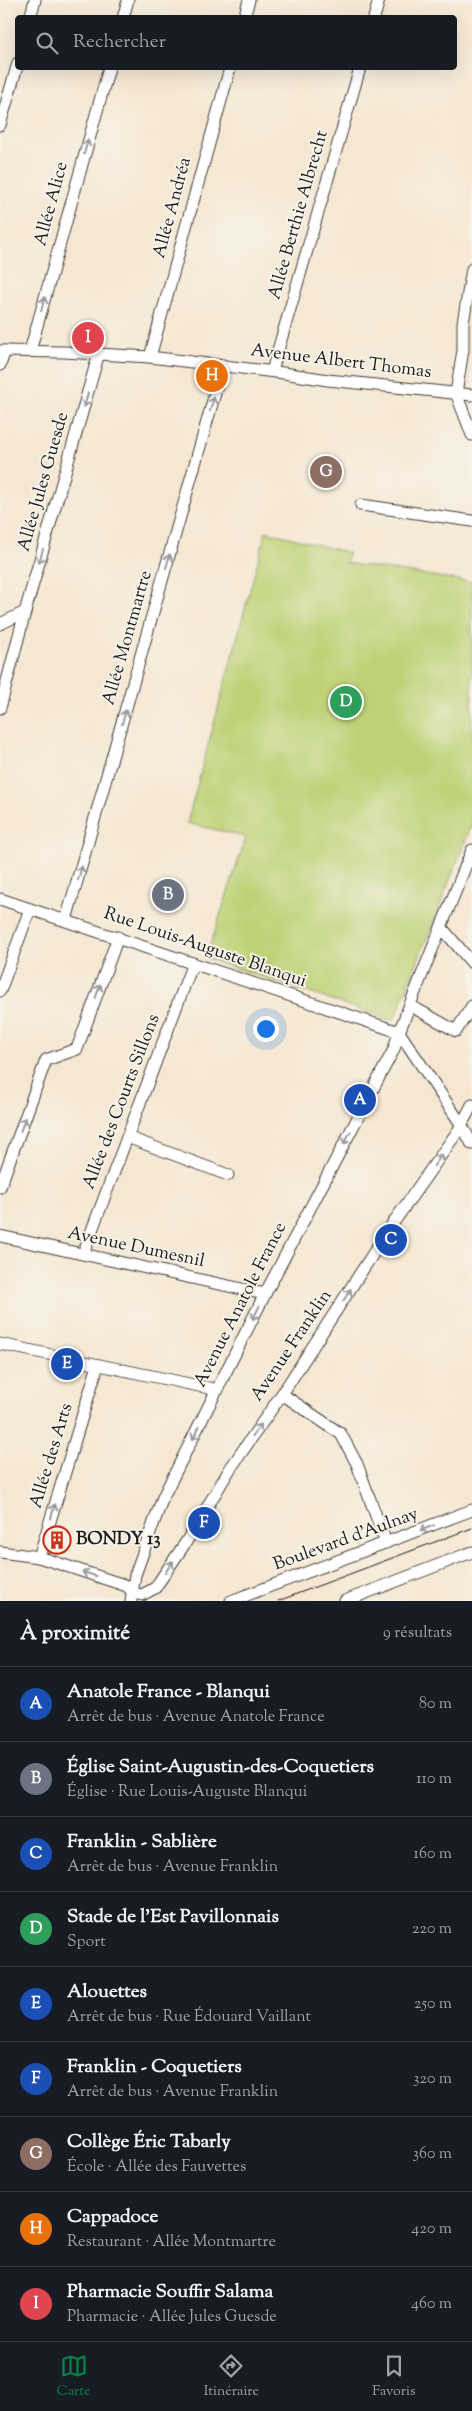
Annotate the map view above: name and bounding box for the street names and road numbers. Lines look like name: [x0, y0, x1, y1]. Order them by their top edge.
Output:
street label: Allée Berthie Albrecht: [262, 127, 336, 303]
street label: Allée Andréa: [147, 155, 199, 261]
street label: Allée Alice: [28, 159, 76, 249]
street label: Avenue Albert Thomas: [249, 338, 433, 386]
street label: Allée Jules Guesde: [12, 409, 76, 555]
street label: Allée Montmartre: [96, 568, 160, 708]
street label: Rue Louis-Auguste Blanqui: [100, 901, 310, 995]
street label: Allée des Courts Sillons: [77, 1011, 167, 1193]
street label: Avenue Anatole France: [188, 1218, 294, 1392]
street label: Avenue Dumesnil: [65, 1221, 207, 1275]
street label: Avenue Franklin: [245, 1285, 339, 1407]
street label: Allée des Arts: [24, 1400, 80, 1512]
street label: Boulevard d'Aulnay: [270, 1502, 422, 1578]

